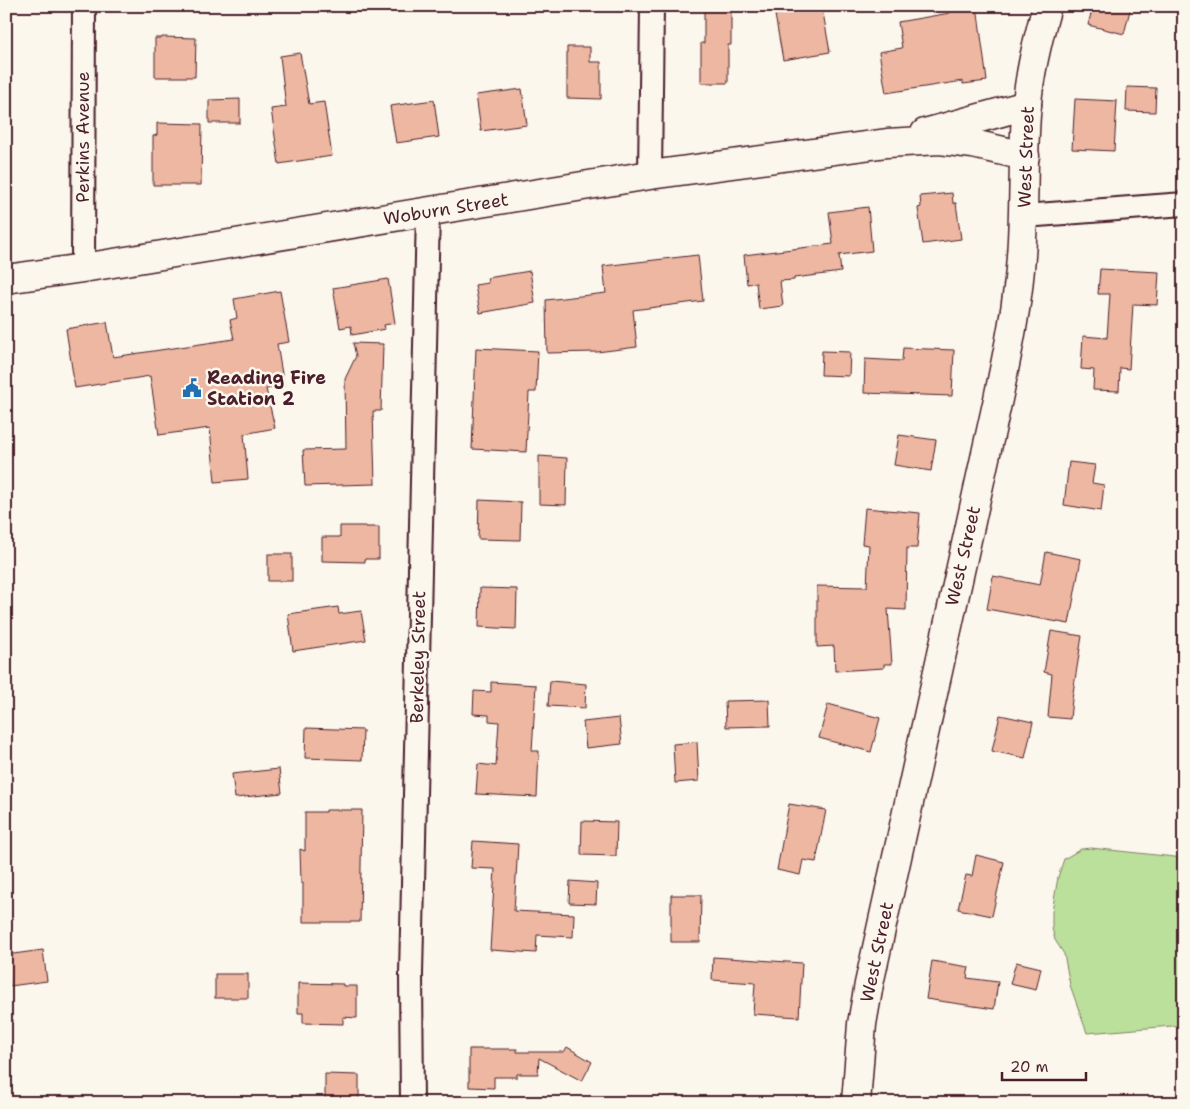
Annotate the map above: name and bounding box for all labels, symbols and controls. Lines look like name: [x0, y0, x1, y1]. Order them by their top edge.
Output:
street label: Perkins Avenue: [71, 71, 95, 203]
street label: West Street: [1012, 105, 1040, 208]
street label: Woburn Street: [382, 187, 510, 231]
place label: Reading Fire Station 2: [207, 366, 326, 411]
public building icon: Reading Fire Station 2: [181, 377, 203, 399]
street label: West Street: [940, 503, 986, 608]
street label: Berkeley Street: [405, 590, 431, 723]
street label: West Street: [855, 899, 899, 1004]
scale bar: [1002, 1049, 1086, 1081]
text: 20 m: [1010, 1057, 1049, 1077]

